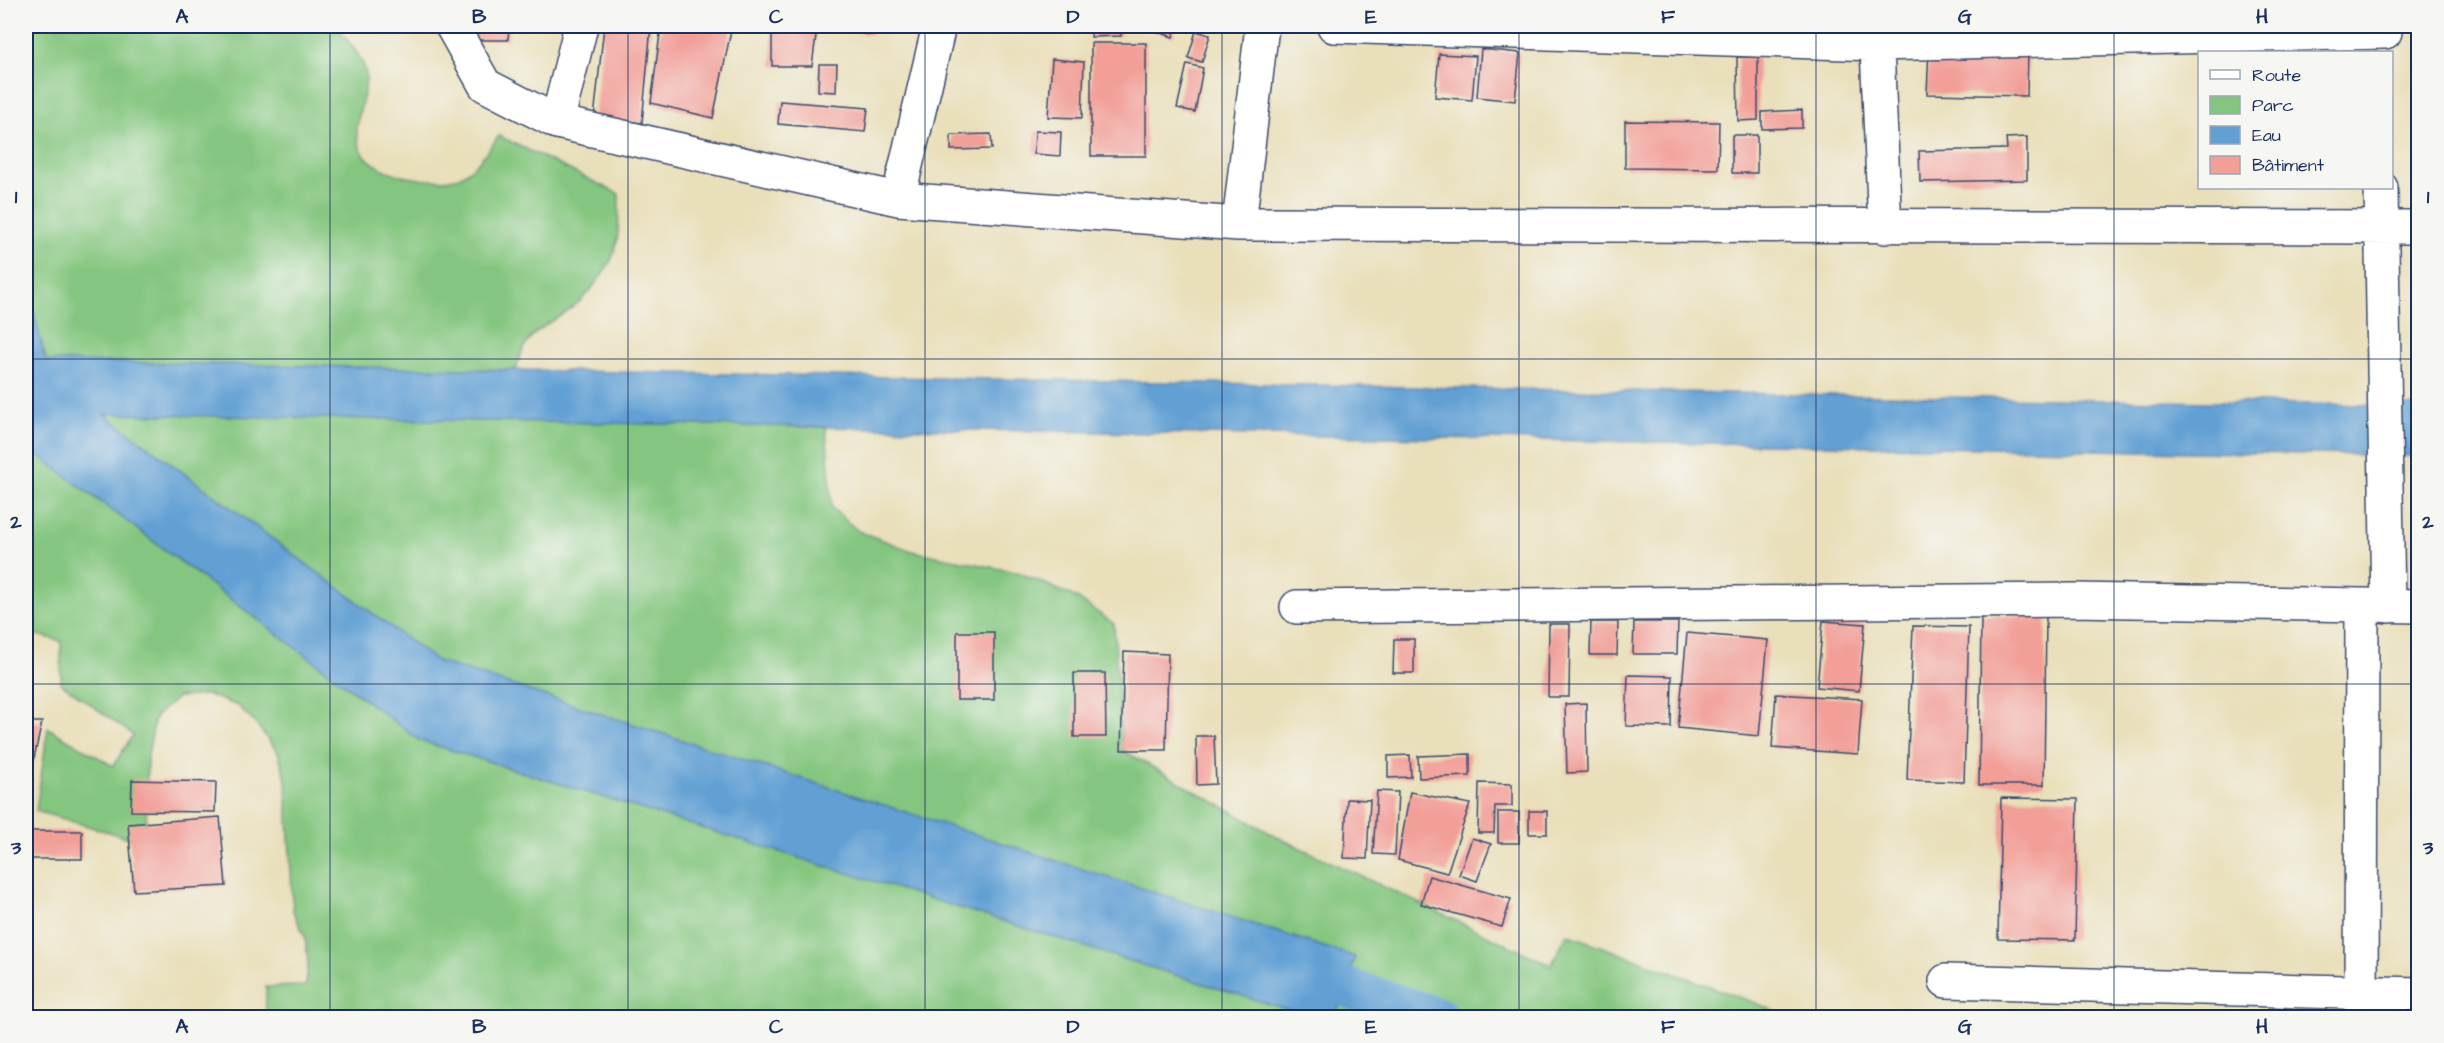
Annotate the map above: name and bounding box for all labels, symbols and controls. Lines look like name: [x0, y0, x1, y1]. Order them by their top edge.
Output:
text: A: [176, 3, 189, 31]
text: B: [472, 3, 487, 31]
text: C: [769, 3, 784, 31]
text: D: [1067, 3, 1080, 31]
text: E: [1365, 3, 1377, 31]
text: F: [1661, 3, 1676, 31]
text: G: [1958, 3, 1972, 31]
text: H: [2256, 3, 2268, 31]
legend: [2198, 51, 2393, 189]
text: Route: [2252, 63, 2301, 88]
text: Parc: [2252, 93, 2294, 118]
text: Eau: [2252, 123, 2281, 148]
text: Bâtiment: [2252, 153, 2325, 178]
text: 1: [15, 183, 18, 211]
text: 1: [2427, 183, 2430, 211]
text: 2: [9, 508, 22, 536]
text: 2: [2421, 508, 2434, 536]
text: 3: [10, 834, 22, 862]
text: 3: [2422, 834, 2434, 862]
text: A: [176, 1013, 189, 1041]
text: B: [472, 1013, 487, 1041]
text: C: [769, 1013, 784, 1041]
text: D: [1067, 1013, 1080, 1041]
text: E: [1365, 1013, 1377, 1041]
text: F: [1661, 1013, 1676, 1041]
text: G: [1958, 1013, 1972, 1041]
text: H: [2256, 1013, 2268, 1041]

